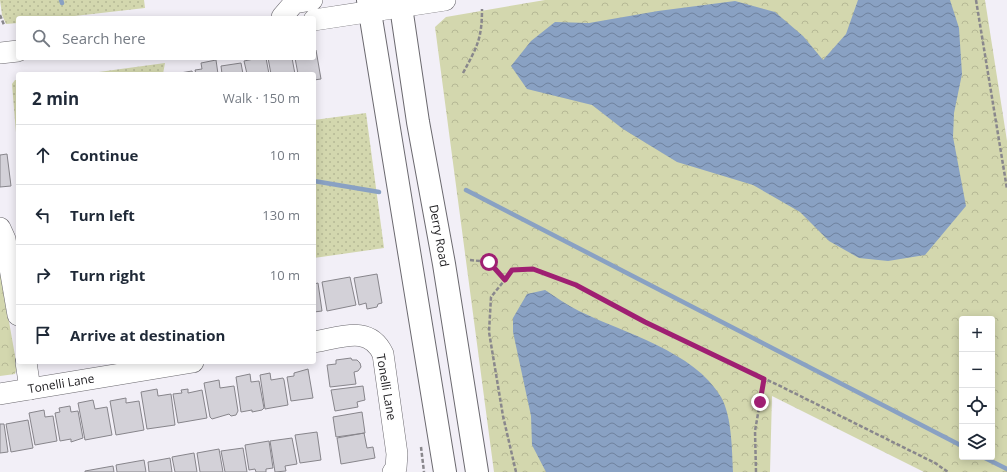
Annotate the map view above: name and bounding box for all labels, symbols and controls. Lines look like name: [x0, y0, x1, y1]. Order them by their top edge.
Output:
search box: [16, 16, 316, 60]
icon: search: [30, 27, 52, 49]
text: Search here: [62, 28, 146, 48]
text: 2 min: [32, 87, 79, 110]
text: Walk · 150 m: [223, 89, 300, 107]
icon: ahead: [32, 144, 54, 166]
text: Continue: [70, 145, 138, 165]
text: 10 m: [270, 146, 300, 164]
street label: Derry Road: [425, 203, 453, 268]
icon: left: [32, 204, 54, 226]
text: Turn left: [70, 205, 135, 225]
text: 130 m: [262, 206, 300, 224]
route start: [480, 253, 498, 271]
icon: right: [32, 264, 54, 286]
text: Turn right: [70, 265, 145, 285]
text: 10 m: [270, 266, 300, 284]
map controls: [959, 316, 995, 460]
button: +: [959, 316, 995, 352]
icon: arrive: [32, 324, 54, 346]
text: Arrive at destination: [70, 325, 225, 345]
street label: Tonelli Lane: [372, 352, 401, 422]
button: −: [959, 352, 995, 388]
street label: Tonelli Lane: [27, 369, 96, 397]
button: locate: [959, 388, 995, 424]
route end: [751, 393, 769, 411]
button: layers: [959, 424, 995, 460]

